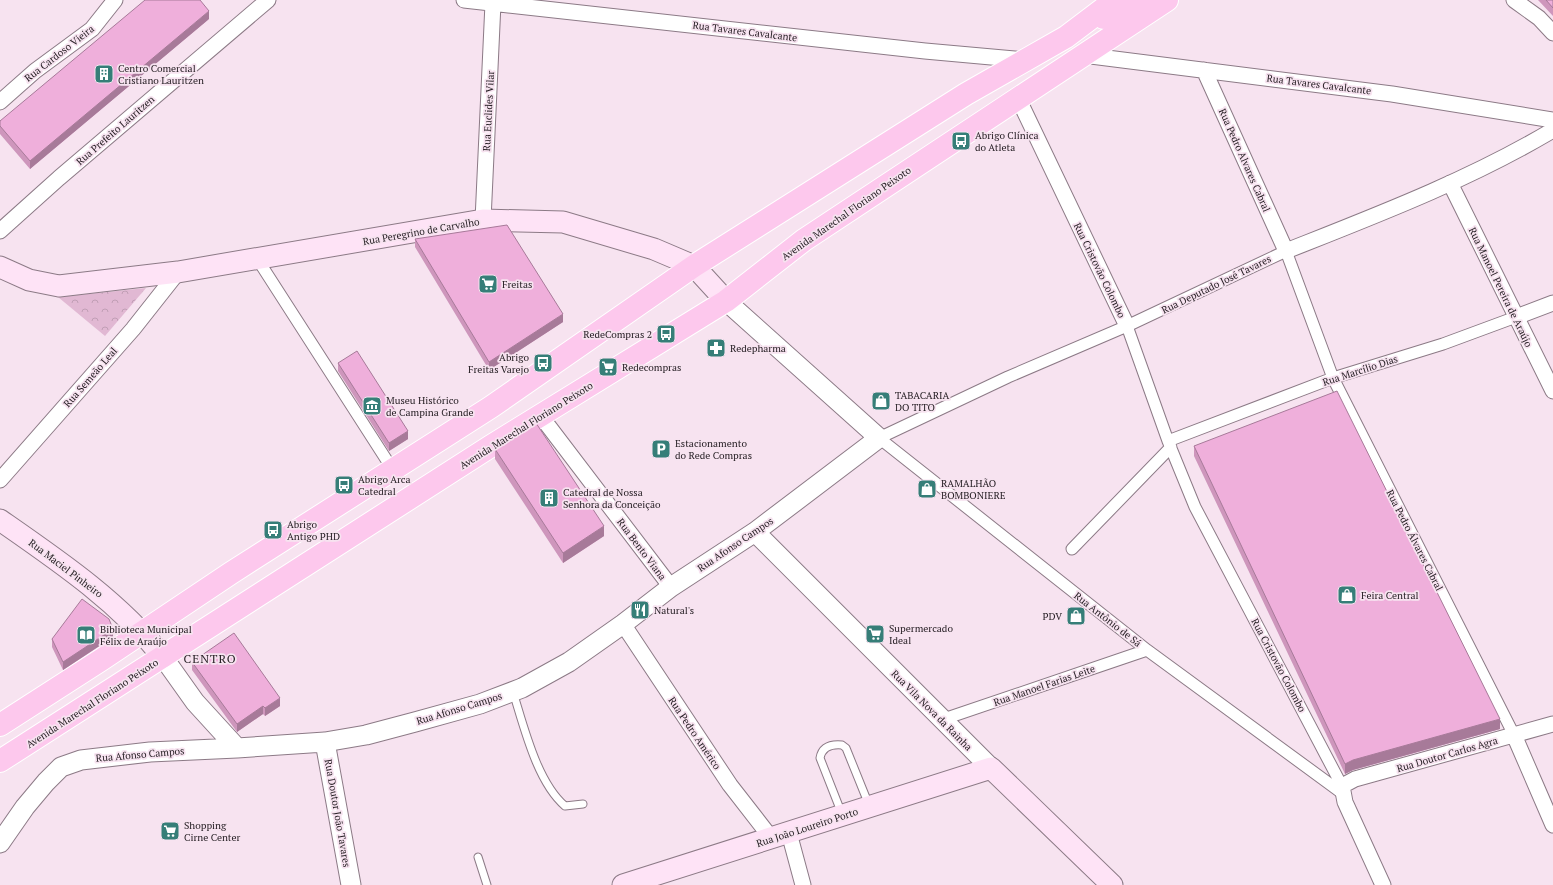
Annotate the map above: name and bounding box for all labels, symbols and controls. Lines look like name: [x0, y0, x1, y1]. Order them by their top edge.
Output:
street label: Rua Tavares Cavalcante: [692, 19, 798, 44]
street label: Rua Cardoso Vieira: [22, 22, 97, 85]
place label: Centro Comercial Cristiano Lauritzen: [118, 62, 204, 87]
building icon: Centro Comercial Cristiano Lauritzen: [93, 63, 115, 85]
street label: Rua Euclides Vilar: [480, 70, 497, 152]
street label: Rua Tavares Cavalcante: [1266, 72, 1372, 97]
street label: Rua Prefeito Lauritzen: [73, 93, 157, 168]
street label: Rua Pedro Alvares Cabral: [1216, 106, 1273, 214]
place label: Abrigo Clínica do Atleta: [975, 129, 1038, 154]
bus stop icon: Abrigo Clínica do Atleta: [950, 130, 972, 152]
street label: Avenida Marechal Floriano Peixoto: [779, 163, 914, 263]
street label: Rua Peregrino de Carvalho: [362, 215, 481, 248]
street label: Rua Cristovão Colombo: [1071, 221, 1128, 320]
street label: Rua Manoel Pereira de Araújo: [1466, 225, 1535, 350]
street label: Rua Deputado José Tavares: [1159, 252, 1273, 317]
supermarket icon: Freitas: [477, 273, 499, 295]
place label: Freitas: [502, 278, 532, 291]
bus stop icon: RedeCompras 2: [655, 323, 677, 345]
place label: RedeCompras 2: [583, 328, 652, 341]
pharmacy icon: Redepharma: [705, 337, 727, 359]
place label: Redepharma: [730, 342, 786, 355]
street label: Rua Semeão Leal: [61, 345, 120, 410]
place label: Abrigo Freitas Varejo: [468, 351, 529, 376]
bus stop icon: Abrigo Freitas Varejo: [532, 352, 554, 374]
street label: Rua Marcílio Dias: [1321, 352, 1399, 389]
supermarket icon: Redecompras: [597, 356, 619, 378]
place label: Redecompras: [622, 361, 681, 374]
street label: Avenida Marechal Floriano Peixoto: [457, 379, 596, 472]
place label: TABACARIA DO TITO: [895, 389, 950, 414]
shop icon: TABACARIA DO TITO: [870, 390, 892, 412]
place label: Museu Histórico de Campina Grande: [386, 394, 474, 419]
museum icon: Museu Histórico de Campina Grande: [361, 395, 383, 417]
place label: Estacionamento do Rede Compras: [675, 437, 752, 462]
parking icon: Estacionamento do Rede Compras: [650, 438, 672, 460]
place label: Abrigo Arca Catedral: [358, 473, 411, 498]
bus stop icon: Abrigo Arca Catedral: [333, 474, 355, 496]
place label: RAMALHÃO BOMBONIERE: [941, 477, 1006, 502]
shop icon: RAMALHÃO BOMBONIERE: [916, 478, 938, 500]
place label: Catedral de Nossa Senhora da Conceição: [563, 486, 661, 511]
building icon: Catedral de Nossa Senhora da Conceição: [538, 487, 560, 509]
street label: Rua Pedro Álvares Cabral: [1383, 487, 1446, 593]
street label: Rua Afonso Campos: [695, 514, 776, 575]
street label: Rua Bento Viana: [614, 516, 669, 583]
place label: Abrigo Antigo PHD: [287, 518, 340, 543]
bus stop icon: Abrigo Antigo PHD: [262, 519, 284, 541]
street label: Rua Maciel Pinheiro: [26, 536, 106, 601]
shop icon: Feira Central: [1336, 584, 1358, 606]
street label: Rua Antônio de Sá: [1071, 589, 1144, 650]
place label: Feira Central: [1361, 589, 1419, 602]
restaurant icon: Natural's: [629, 599, 651, 621]
place label: Natural's: [654, 604, 694, 617]
shop icon: PDV: [1065, 605, 1087, 627]
place label: PDV: [1043, 610, 1062, 623]
street label: Rua Cristovão Colombo: [1248, 616, 1309, 715]
place label: Supermercado Ideal: [889, 622, 953, 647]
place label: Biblioteca Municipal Félix de Araújo: [100, 623, 192, 648]
supermarket icon: Supermercado Ideal: [864, 623, 886, 645]
library icon: Biblioteca Municipal Félix de Araújo: [75, 624, 97, 646]
district label: CENTRO: [183, 651, 237, 666]
street label: Avenida Marechal Floriano Peixoto: [24, 656, 161, 751]
street label: Rua Manoel Farias Leite: [992, 662, 1097, 709]
street label: Rua Vila Nova da Rainha: [888, 667, 975, 754]
street label: Rua Afonso Campos: [415, 689, 504, 728]
street label: Rua Pedro Américo: [665, 694, 724, 772]
street label: Rua Doutor Carlos Agra: [1395, 734, 1499, 775]
street label: Rua Afonso Campos: [95, 744, 185, 765]
street label: Rua Doutor João Tavares: [322, 758, 353, 868]
street label: Rua João Loureiro Porto: [755, 805, 860, 850]
place label: Shopping Cirne Center: [184, 819, 241, 844]
supermarket icon: Shopping Cirne Center: [159, 820, 181, 842]

